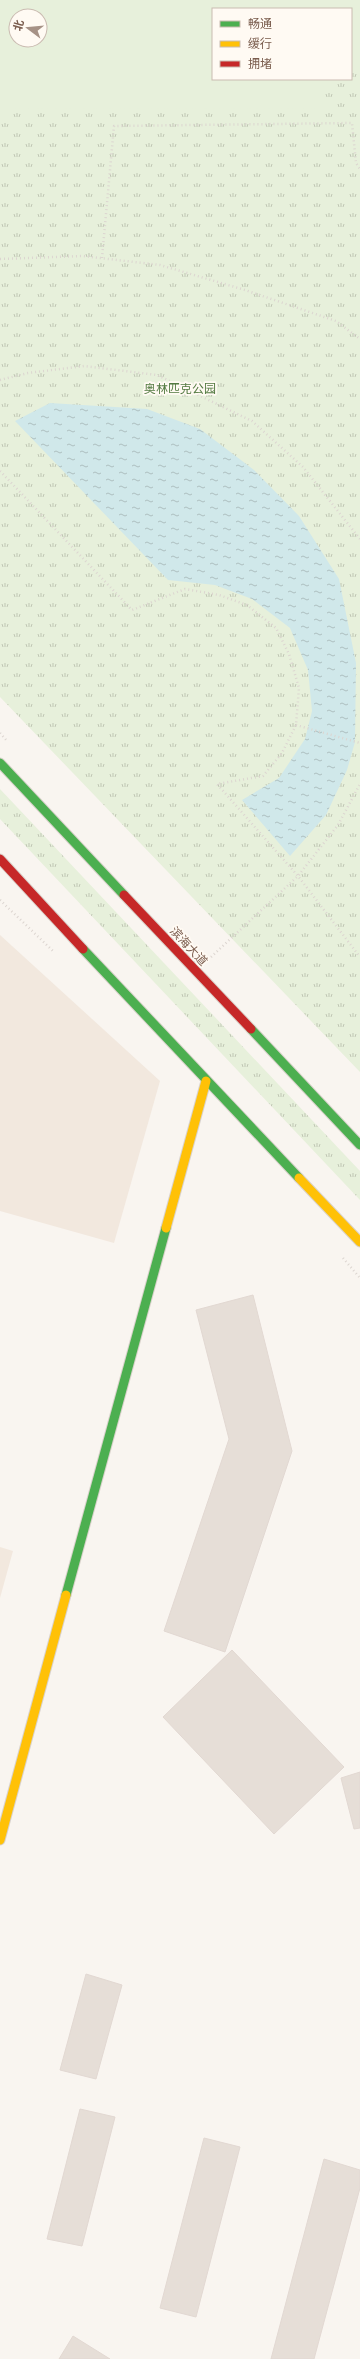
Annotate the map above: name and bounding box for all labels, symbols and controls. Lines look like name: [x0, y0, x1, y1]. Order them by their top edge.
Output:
north arrow: [8, 8, 48, 48]
legend: [212, 8, 352, 80]
text: 畅通: [248, 16, 272, 31]
text: 北: [10, 18, 27, 32]
text: 缓行: [248, 36, 272, 51]
text: 拥堵: [248, 56, 272, 71]
park label: 奥林匹克公园: [144, 381, 216, 396]
street label: 滨海大道: [167, 923, 211, 969]

